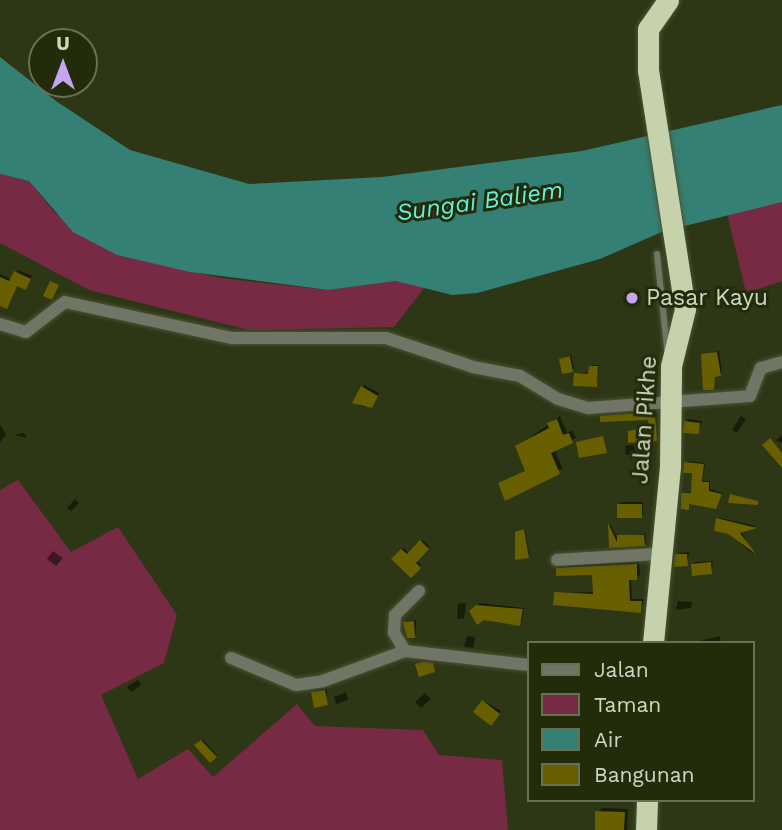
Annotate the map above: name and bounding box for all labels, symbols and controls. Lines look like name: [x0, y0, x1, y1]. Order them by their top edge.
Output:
north arrow: [28, 28, 98, 98]
text: U: [56, 32, 70, 55]
water label: Sungai Baliem: [395, 176, 565, 228]
place label: Pasar Kayu: [646, 284, 769, 312]
marker: Pasar Kayu: [624, 290, 640, 306]
street label: Jalan Pikhe: [627, 355, 663, 485]
legend: [526, 641, 754, 802]
text: Jalan: [594, 657, 649, 682]
text: Taman: [594, 692, 661, 717]
text: Air: [594, 727, 622, 752]
text: Bangunan: [594, 762, 695, 787]

